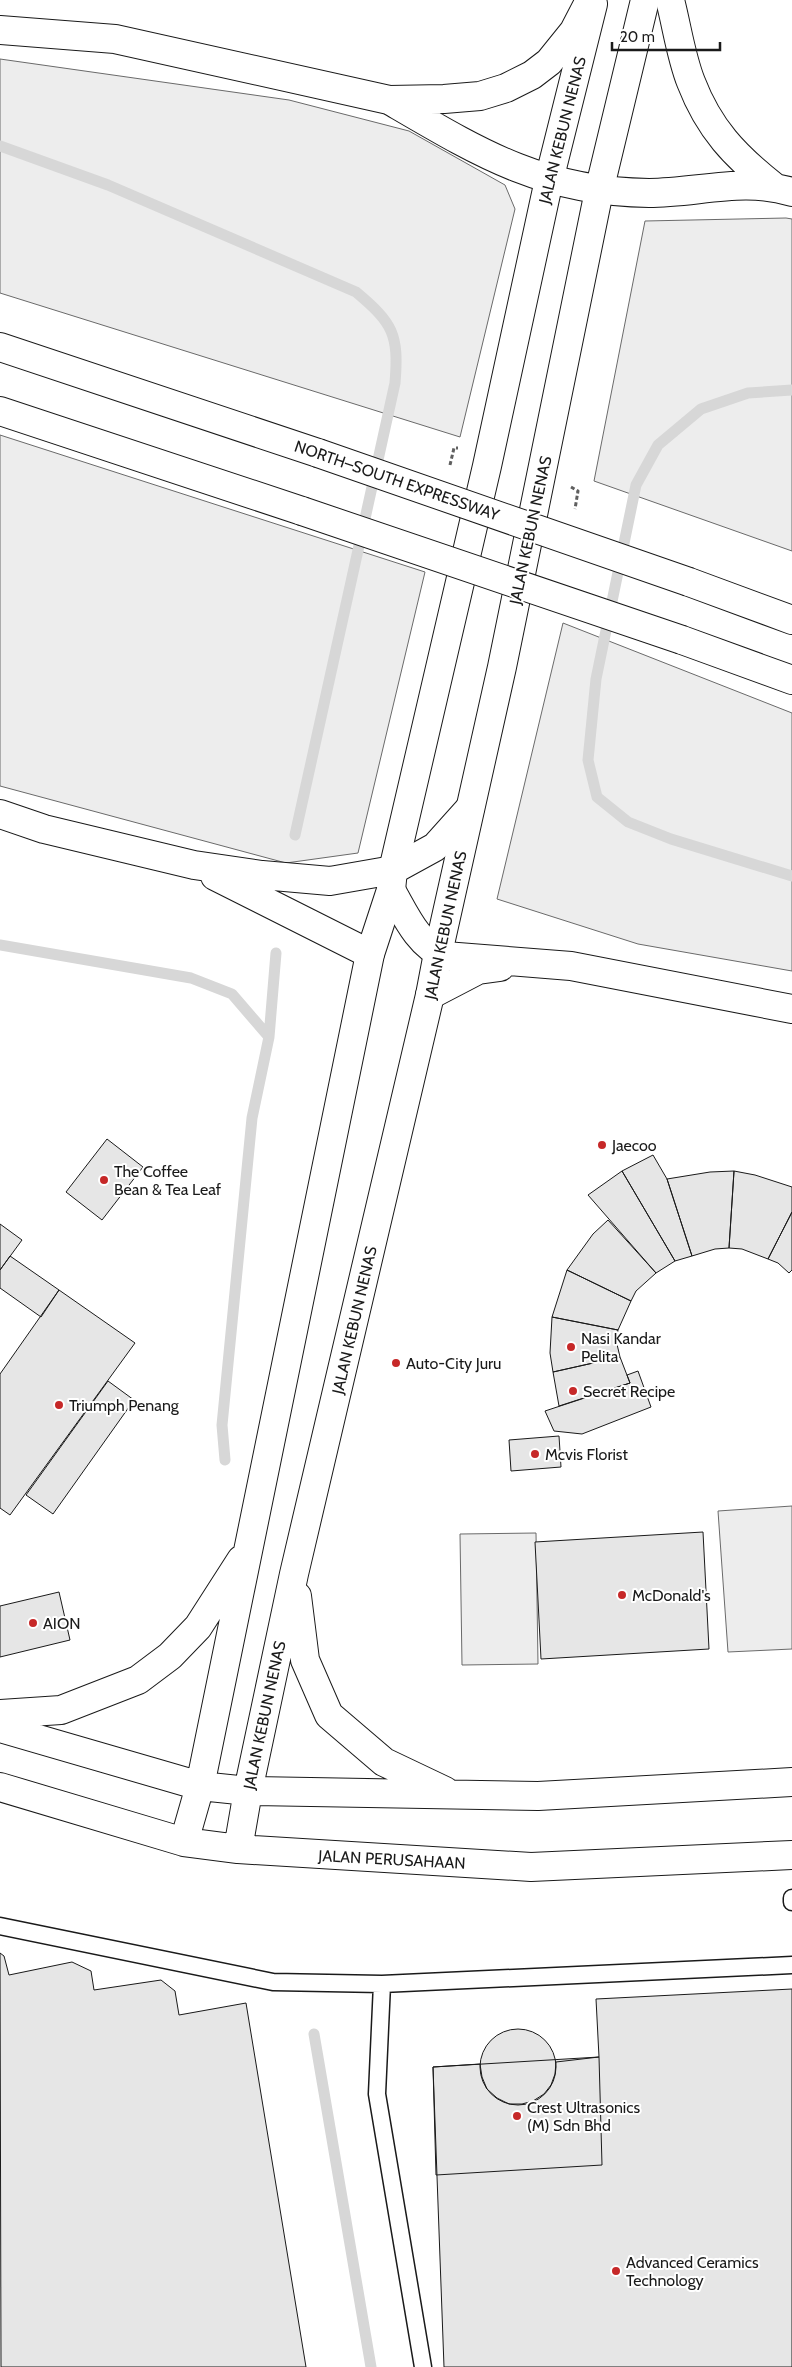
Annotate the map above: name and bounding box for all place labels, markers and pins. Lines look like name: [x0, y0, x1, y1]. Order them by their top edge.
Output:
place label: Jaecoo: [611, 1136, 657, 1155]
marker: Jaecoo: [596, 1139, 608, 1151]
place label: The Coffee Bean & Tea Leaf: [114, 1162, 222, 1199]
marker: The Coffee Bean & Tea Leaf: [98, 1174, 110, 1186]
place label: Nasi Kandar Pelita: [581, 1329, 662, 1366]
marker: Nasi Kandar Pelita: [565, 1341, 577, 1353]
place label: Auto-City Juru: [406, 1354, 502, 1373]
marker: Auto-City Juru: [390, 1357, 402, 1369]
place label: Secret Recipe: [583, 1382, 675, 1401]
marker: Secret Recipe: [567, 1385, 579, 1397]
place label: Triumph Penang: [69, 1396, 180, 1415]
marker: Triumph Penang: [53, 1399, 65, 1411]
place label: Mcvis Florist: [545, 1445, 628, 1464]
marker: Mcvis Florist: [529, 1448, 541, 1460]
place label: McDonald's: [632, 1586, 711, 1605]
marker: McDonald's: [616, 1589, 628, 1601]
place label: AION: [43, 1614, 81, 1633]
marker: AION: [27, 1617, 39, 1629]
place label: Crest Ultrasonics (M) Sdn Bhd: [527, 2098, 641, 2135]
marker: Crest Ultrasonics (M) Sdn Bhd: [511, 2110, 523, 2122]
place label: Advanced Ceramics Technology: [626, 2253, 759, 2290]
marker: Advanced Ceramics Technology: [610, 2265, 622, 2277]

